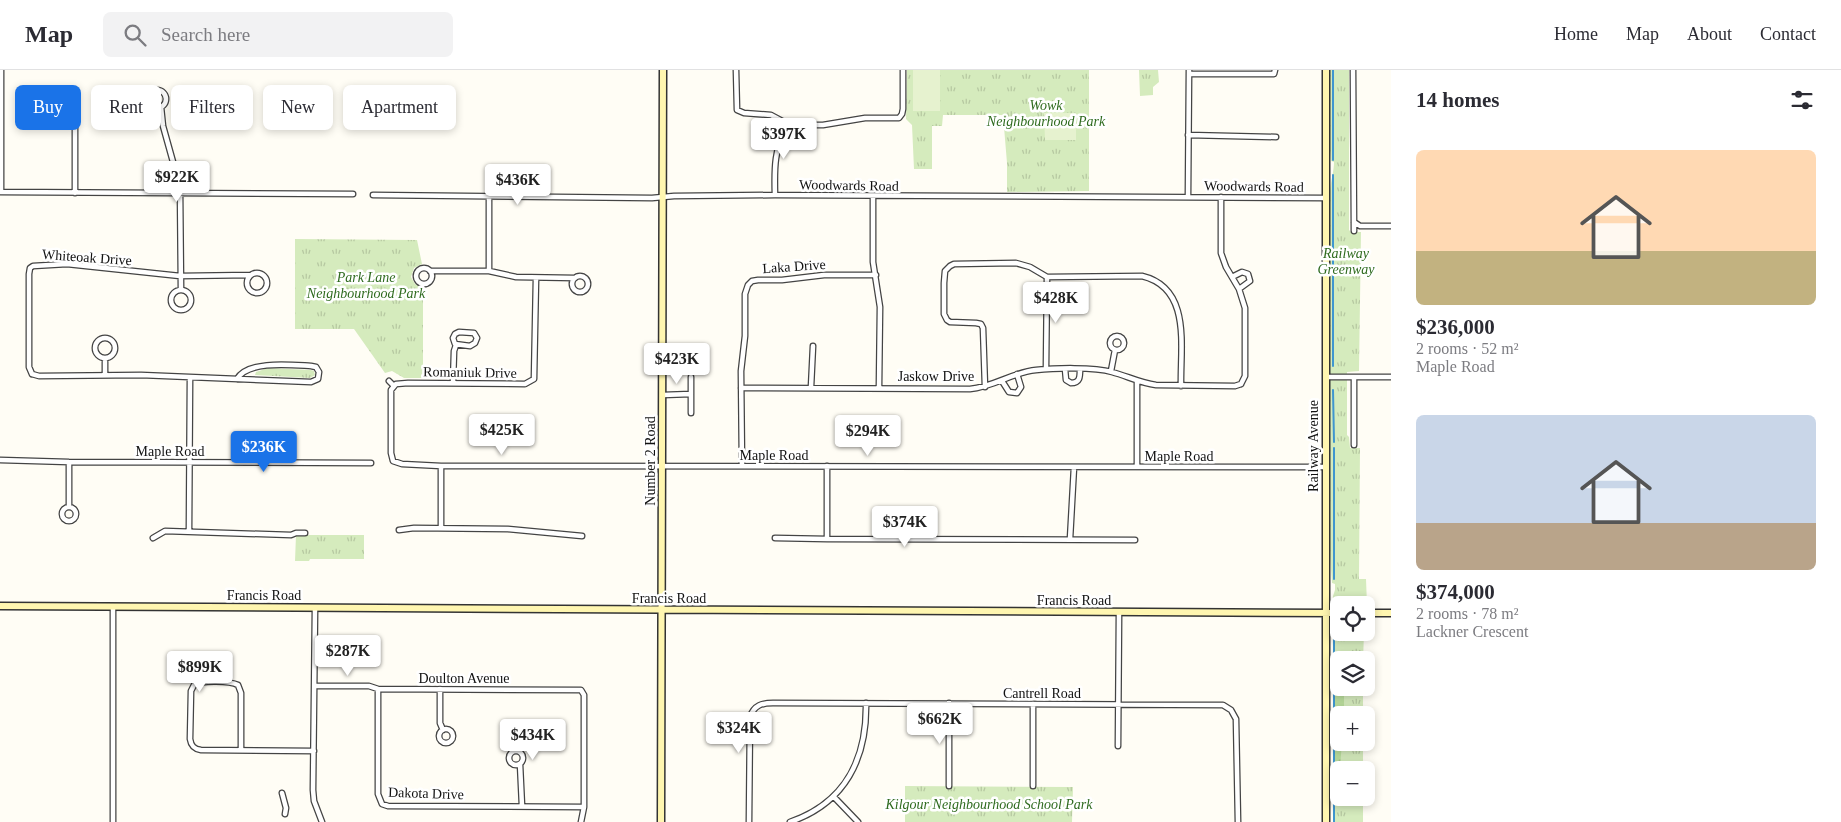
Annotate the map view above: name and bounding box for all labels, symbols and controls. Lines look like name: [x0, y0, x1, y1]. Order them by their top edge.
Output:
search box: [103, 12, 453, 57]
text: Map: [25, 21, 73, 47]
icon: search: [121, 21, 149, 49]
text: Search here: [161, 24, 250, 45]
text: Home: [1554, 24, 1598, 44]
text: Map: [1626, 24, 1659, 44]
text: About: [1687, 24, 1732, 44]
text: Contact: [1760, 24, 1816, 44]
chip: Buy: [15, 85, 81, 130]
chip: Rent: [91, 85, 161, 130]
chip: Filters: [171, 85, 253, 130]
chip: New: [263, 85, 333, 130]
chip: Apartment: [343, 85, 456, 130]
icon: filters: [1788, 86, 1816, 114]
text: 14 homes: [1416, 88, 1499, 112]
park label: Wowk Neighbourhood Park: [986, 98, 1106, 129]
pin: $397K: [749, 118, 819, 160]
text: $397K: [762, 125, 806, 142]
pin: $922K: [142, 160, 212, 203]
pin: $436K: [483, 164, 553, 206]
text: $922K: [155, 168, 199, 185]
text: $436K: [496, 171, 540, 188]
street label: Woodwards Road: [799, 177, 899, 194]
street label: Woodwards Road: [1204, 178, 1304, 195]
icon: home: [1571, 182, 1661, 272]
park label: Railway Greenway: [1317, 246, 1375, 277]
street label: Whiteoak Drive: [42, 247, 132, 268]
street label: Laka Drive: [762, 257, 826, 276]
park label: Park Lane Neighbourhood Park: [306, 270, 426, 301]
pin: $428K: [1021, 282, 1091, 324]
text: $428K: [1034, 289, 1078, 306]
text: $236,000: [1416, 315, 1495, 339]
text: 2 rooms · 52 m²: [1416, 340, 1519, 357]
pin: $423K: [642, 342, 712, 385]
text: $423K: [655, 350, 699, 367]
text: Maple Road: [1416, 358, 1495, 375]
street label: Romaniuk Drive: [423, 364, 517, 381]
street label: Jaskow Drive: [898, 369, 974, 384]
street label: Railway Avenue: [1306, 400, 1321, 492]
pin: $425K: [467, 414, 537, 456]
pin: $294K: [833, 414, 903, 457]
street label: Number 2 Road: [643, 416, 658, 506]
text: $425K: [480, 421, 524, 438]
text: $294K: [846, 422, 890, 439]
pin: $236K: [229, 430, 299, 473]
text: $236K: [242, 438, 286, 455]
street label: Maple Road: [136, 444, 204, 459]
icon: home: [1571, 447, 1661, 537]
street label: Maple Road: [740, 448, 808, 463]
street label: Maple Road: [1145, 449, 1213, 464]
pin: $374K: [870, 506, 940, 548]
text: $374K: [883, 513, 927, 530]
text: $374,000: [1416, 580, 1495, 604]
street label: Francis Road: [227, 588, 301, 603]
street label: Francis Road: [632, 591, 706, 606]
street label: Francis Road: [1037, 593, 1111, 608]
map controls: [1330, 596, 1375, 806]
button: locate: [1330, 596, 1375, 641]
text: 2 rooms · 78 m²: [1416, 605, 1519, 622]
text: Lackner Crescent: [1416, 623, 1528, 640]
pin: $287K: [313, 634, 383, 677]
text: $287K: [326, 642, 370, 659]
pin: $899K: [165, 650, 235, 693]
button: layers: [1330, 651, 1375, 696]
text: $899K: [178, 658, 222, 675]
street label: Doulton Avenue: [418, 671, 510, 686]
street label: Cantrell Road: [1003, 686, 1081, 701]
pin: $662K: [905, 702, 975, 745]
button: +: [1330, 706, 1375, 751]
text: $662K: [918, 710, 962, 727]
pin: $324K: [704, 712, 774, 754]
pin: $434K: [498, 718, 568, 761]
text: $324K: [717, 719, 761, 736]
text: $434K: [511, 726, 555, 743]
button: −: [1330, 761, 1375, 806]
street label: Dakota Drive: [388, 785, 464, 802]
park label: Kilgour Neighbourhood School Park: [884, 797, 1093, 812]

